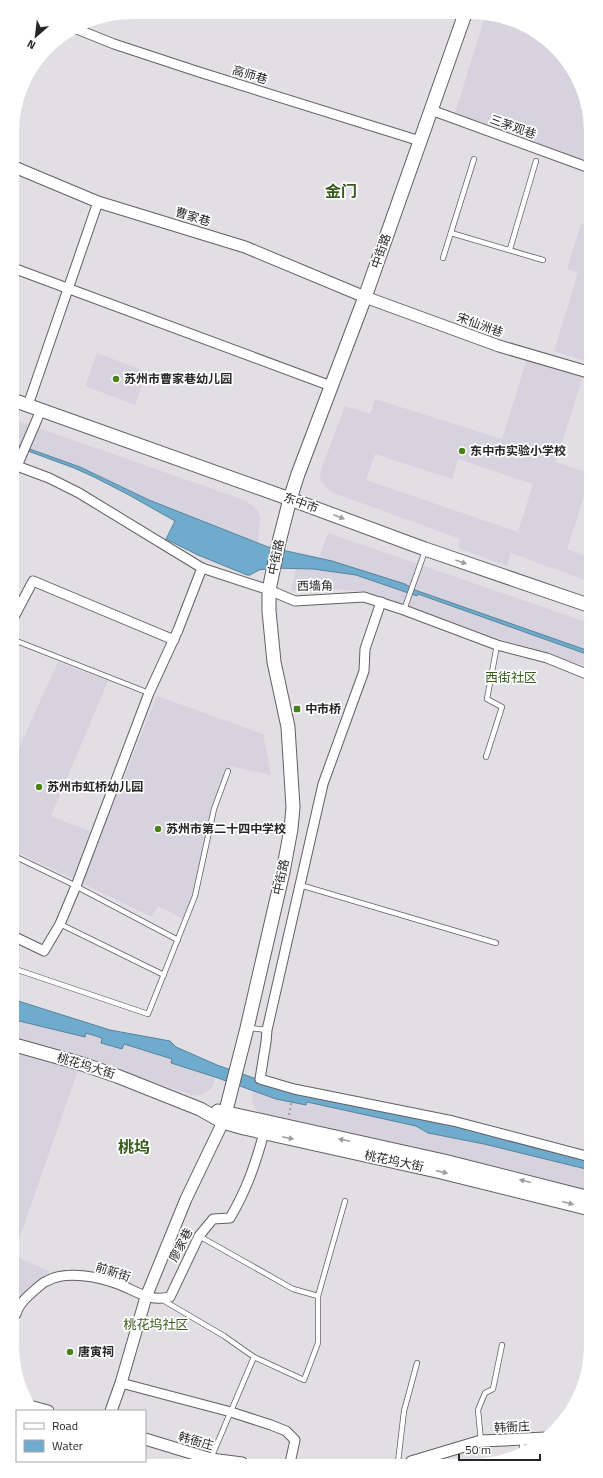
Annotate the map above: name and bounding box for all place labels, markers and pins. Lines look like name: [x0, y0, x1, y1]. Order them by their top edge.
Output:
place label: 苏州市曹家巷幼儿园: [124, 369, 232, 388]
marker: 苏州市曹家巷幼儿园: [111, 374, 121, 384]
place label: 东中市实验小学校: [470, 441, 566, 460]
marker: 东中市实验小学校: [457, 446, 467, 456]
place label: 中市桥: [305, 699, 341, 718]
marker: 中市桥: [292, 704, 302, 714]
place label: 苏州市虹桥幼儿园: [47, 777, 143, 796]
marker: 苏州市虹桥幼儿园: [34, 782, 44, 792]
place label: 苏州市第二十四中学校: [166, 819, 286, 838]
marker: 苏州市第二十四中学校: [153, 824, 163, 834]
place label: 唐寅祠: [78, 1342, 114, 1361]
marker: 唐寅祠: [65, 1347, 75, 1357]

